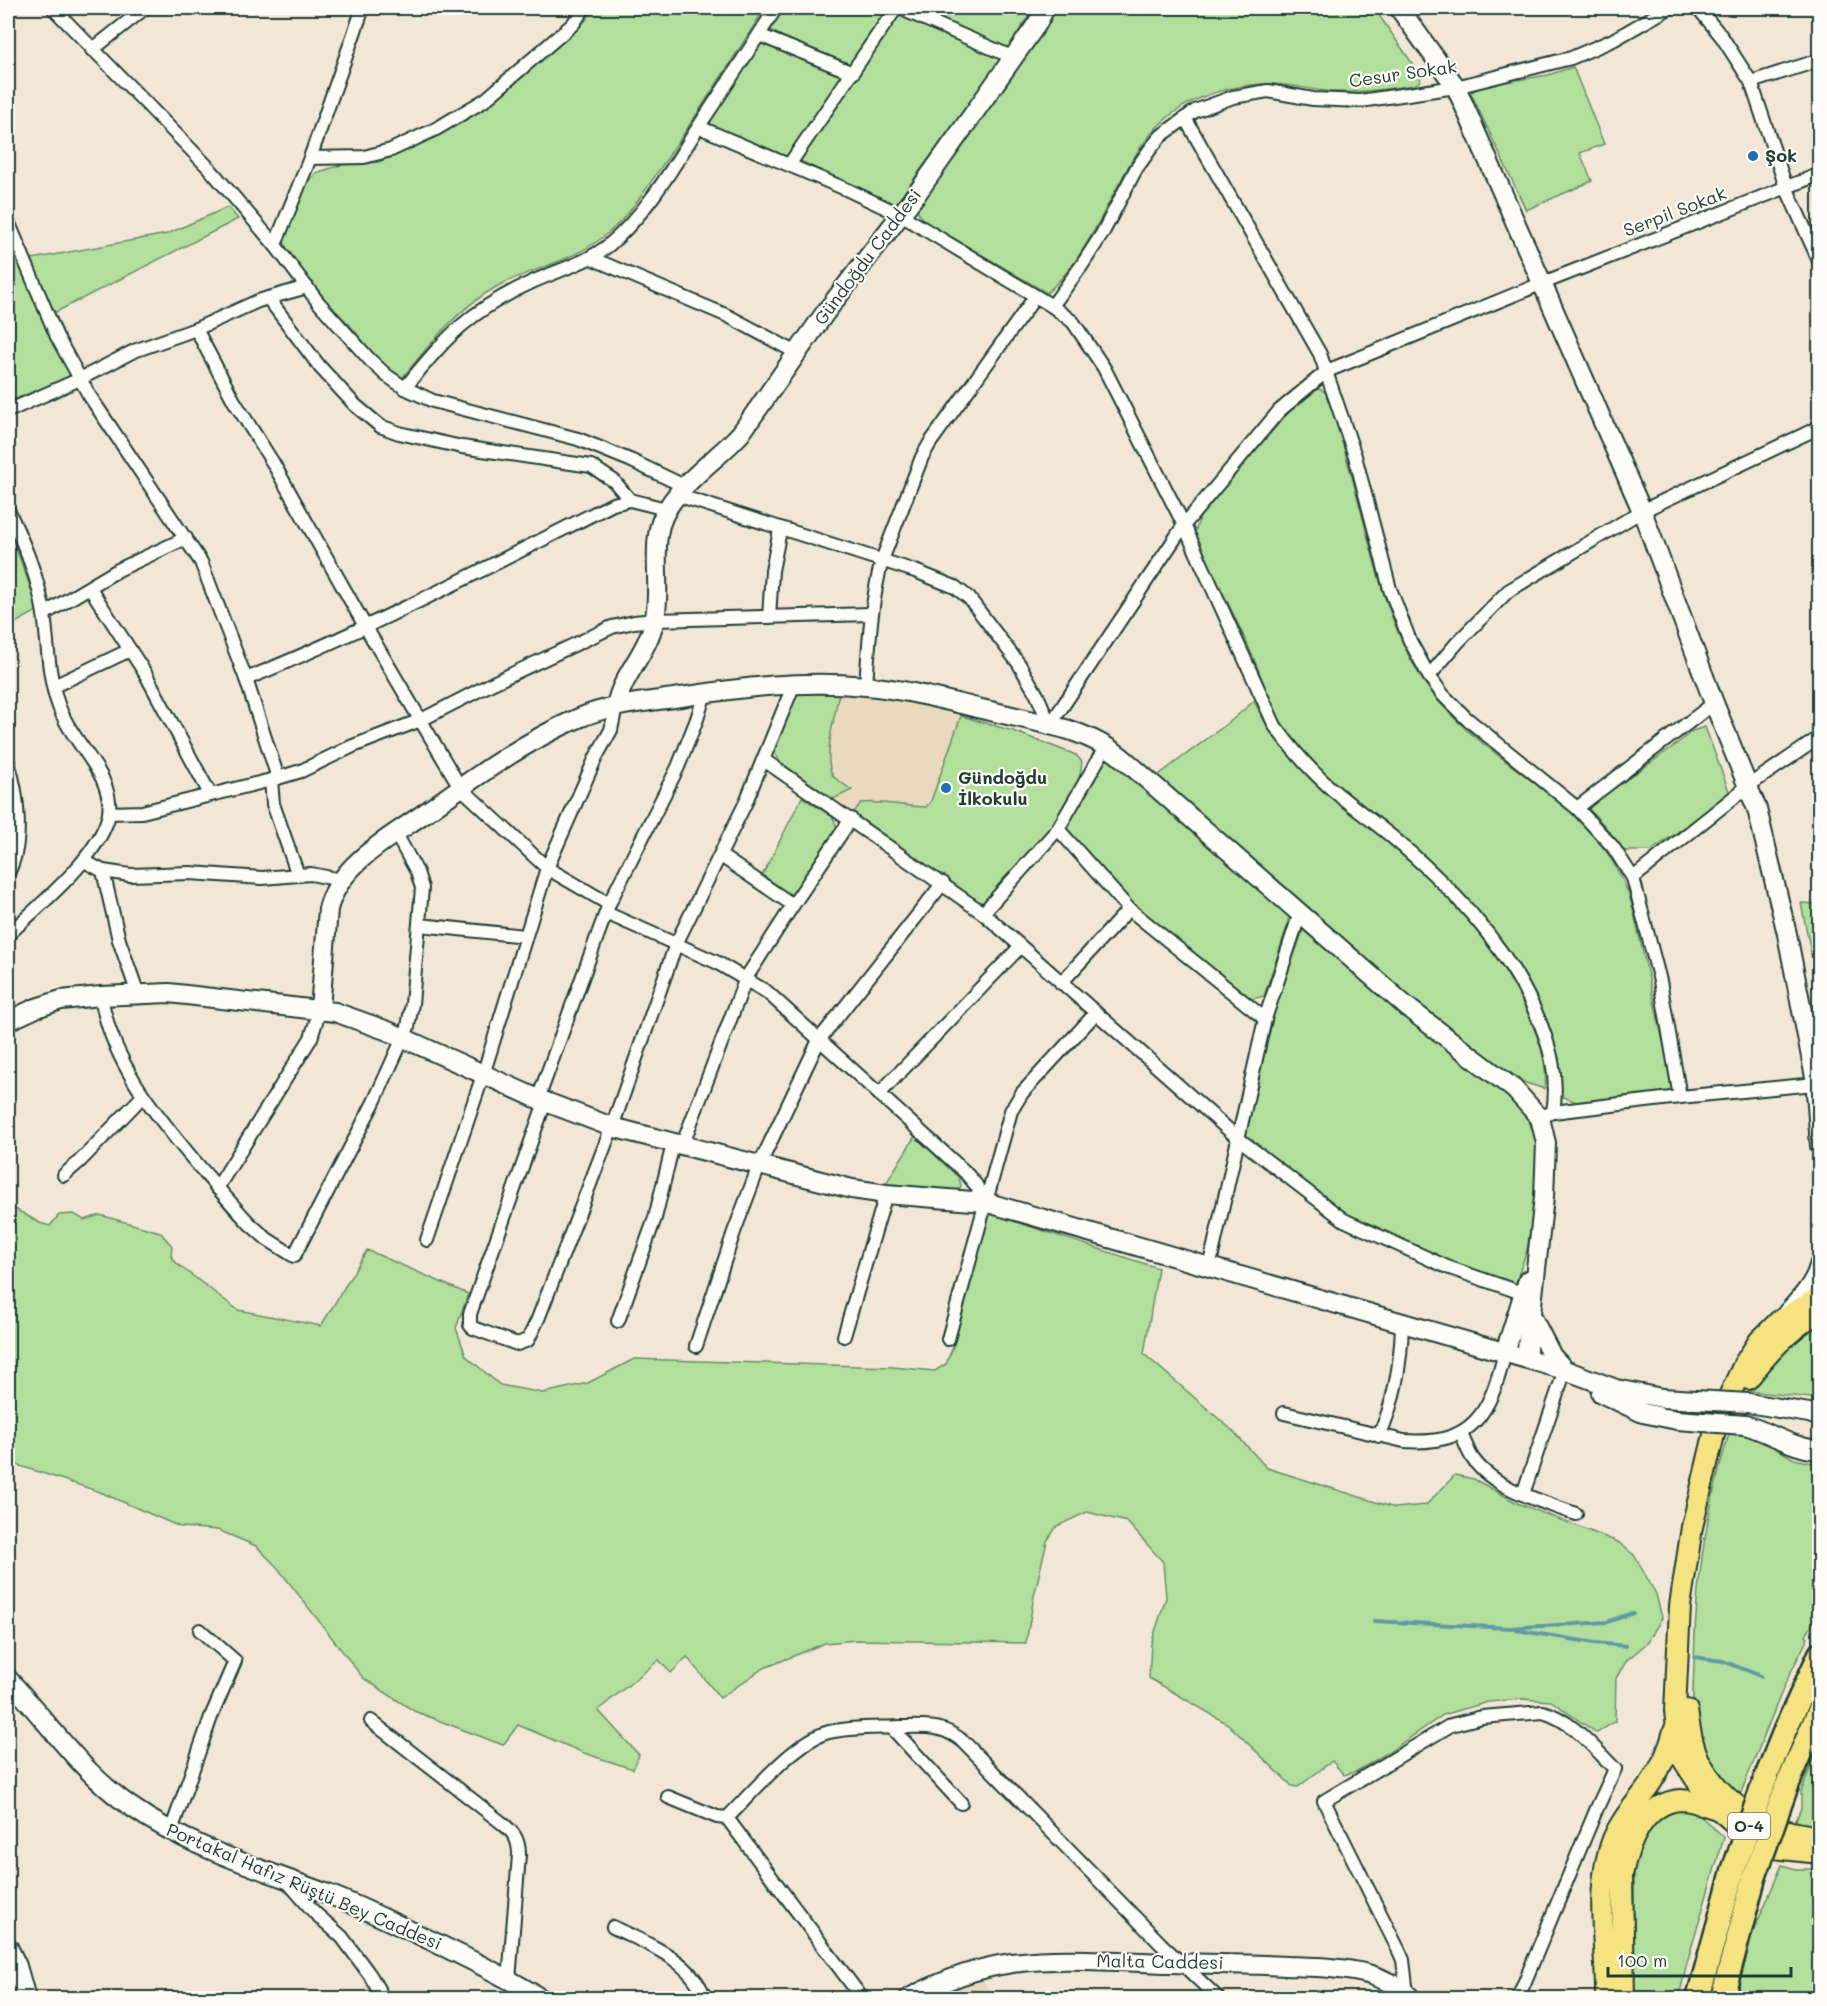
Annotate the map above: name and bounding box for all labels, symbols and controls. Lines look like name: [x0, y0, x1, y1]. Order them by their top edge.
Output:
street label: Cesur Sokak: [1347, 54, 1458, 92]
place label: Şok: [1765, 143, 1797, 167]
marker: Şok: [1746, 149, 1760, 163]
street label: Serpil Sokak: [1620, 180, 1730, 242]
street label: Gündoğdu Caddesi: [808, 183, 926, 330]
place label: Gündoğdu İlkokulu: [958, 765, 1047, 810]
marker: Gündoğdu İlkokulu: [939, 781, 953, 795]
road number: O-4: [1728, 1813, 1770, 1839]
street label: Portakal Hafız Rüştü Bey Caddesi: [163, 1817, 446, 1955]
scale bar: [1608, 1940, 1791, 1978]
street label: Malta Caddesi: [1096, 1948, 1224, 1974]
text: 100 m: [1617, 1948, 1667, 1972]

